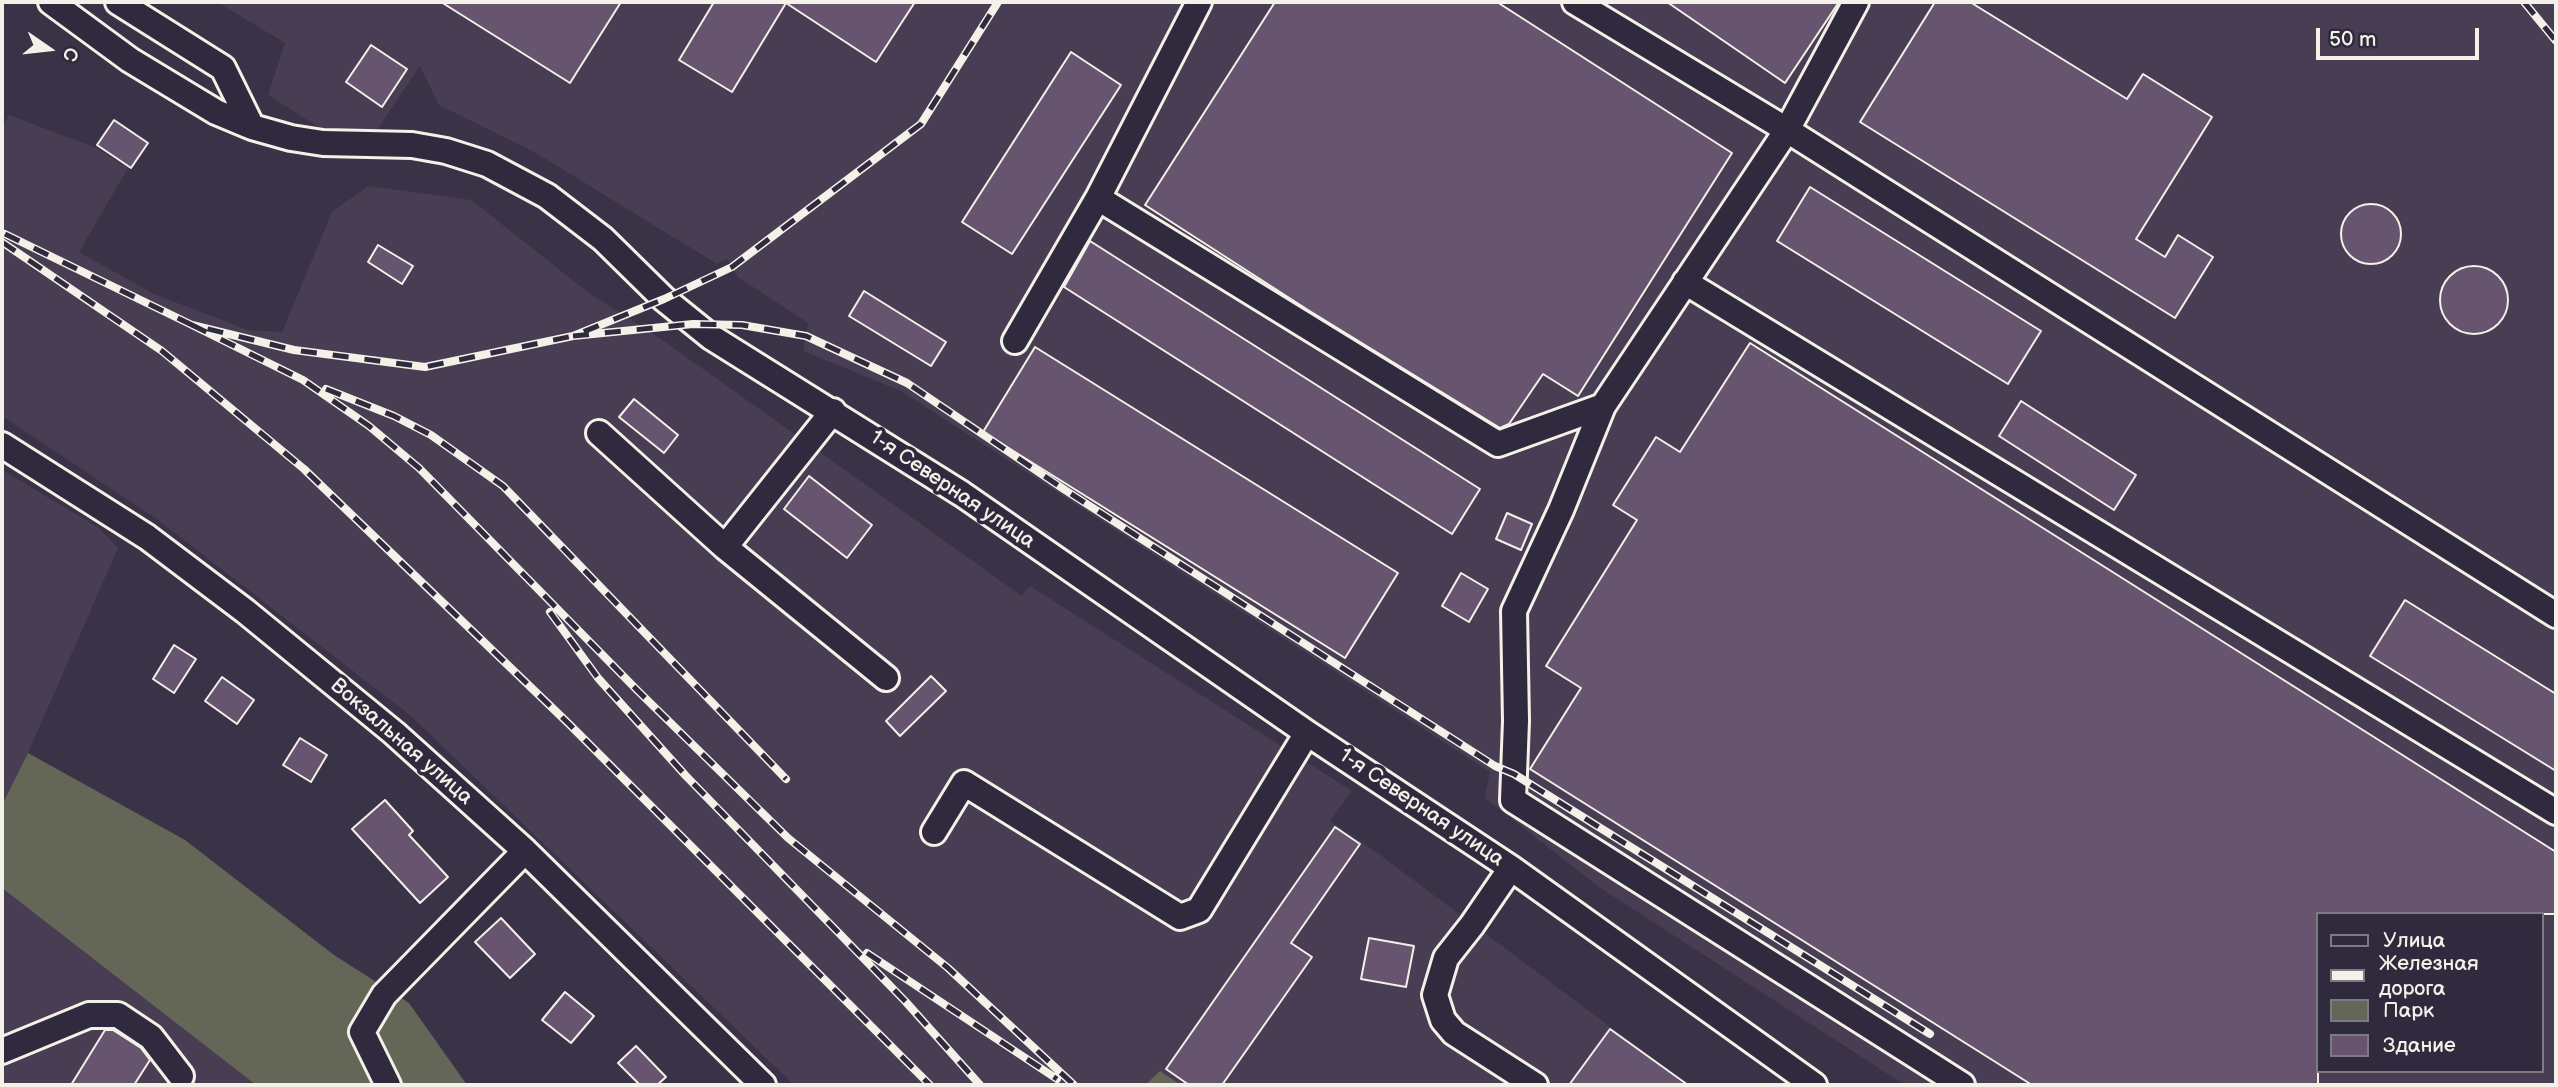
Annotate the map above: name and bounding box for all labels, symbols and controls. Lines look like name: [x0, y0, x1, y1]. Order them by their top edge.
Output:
north arrow: [14, 14, 84, 84]
scale bar: [2320, 14, 2483, 58]
text: 50 m: [2329, 27, 2376, 52]
text: С: [57, 45, 83, 63]
street label: 1-я Северная улица: [865, 426, 1039, 554]
street label: Вокзальная улица: [325, 673, 477, 811]
street label: 1-я Северная улица: [1334, 744, 1508, 872]
legend: [2316, 912, 2544, 1073]
text: Улица: [2383, 928, 2445, 953]
text: Железная дорога: [2379, 951, 2479, 1001]
text: Парк: [2383, 998, 2434, 1023]
text: Здание: [2383, 1033, 2456, 1058]

